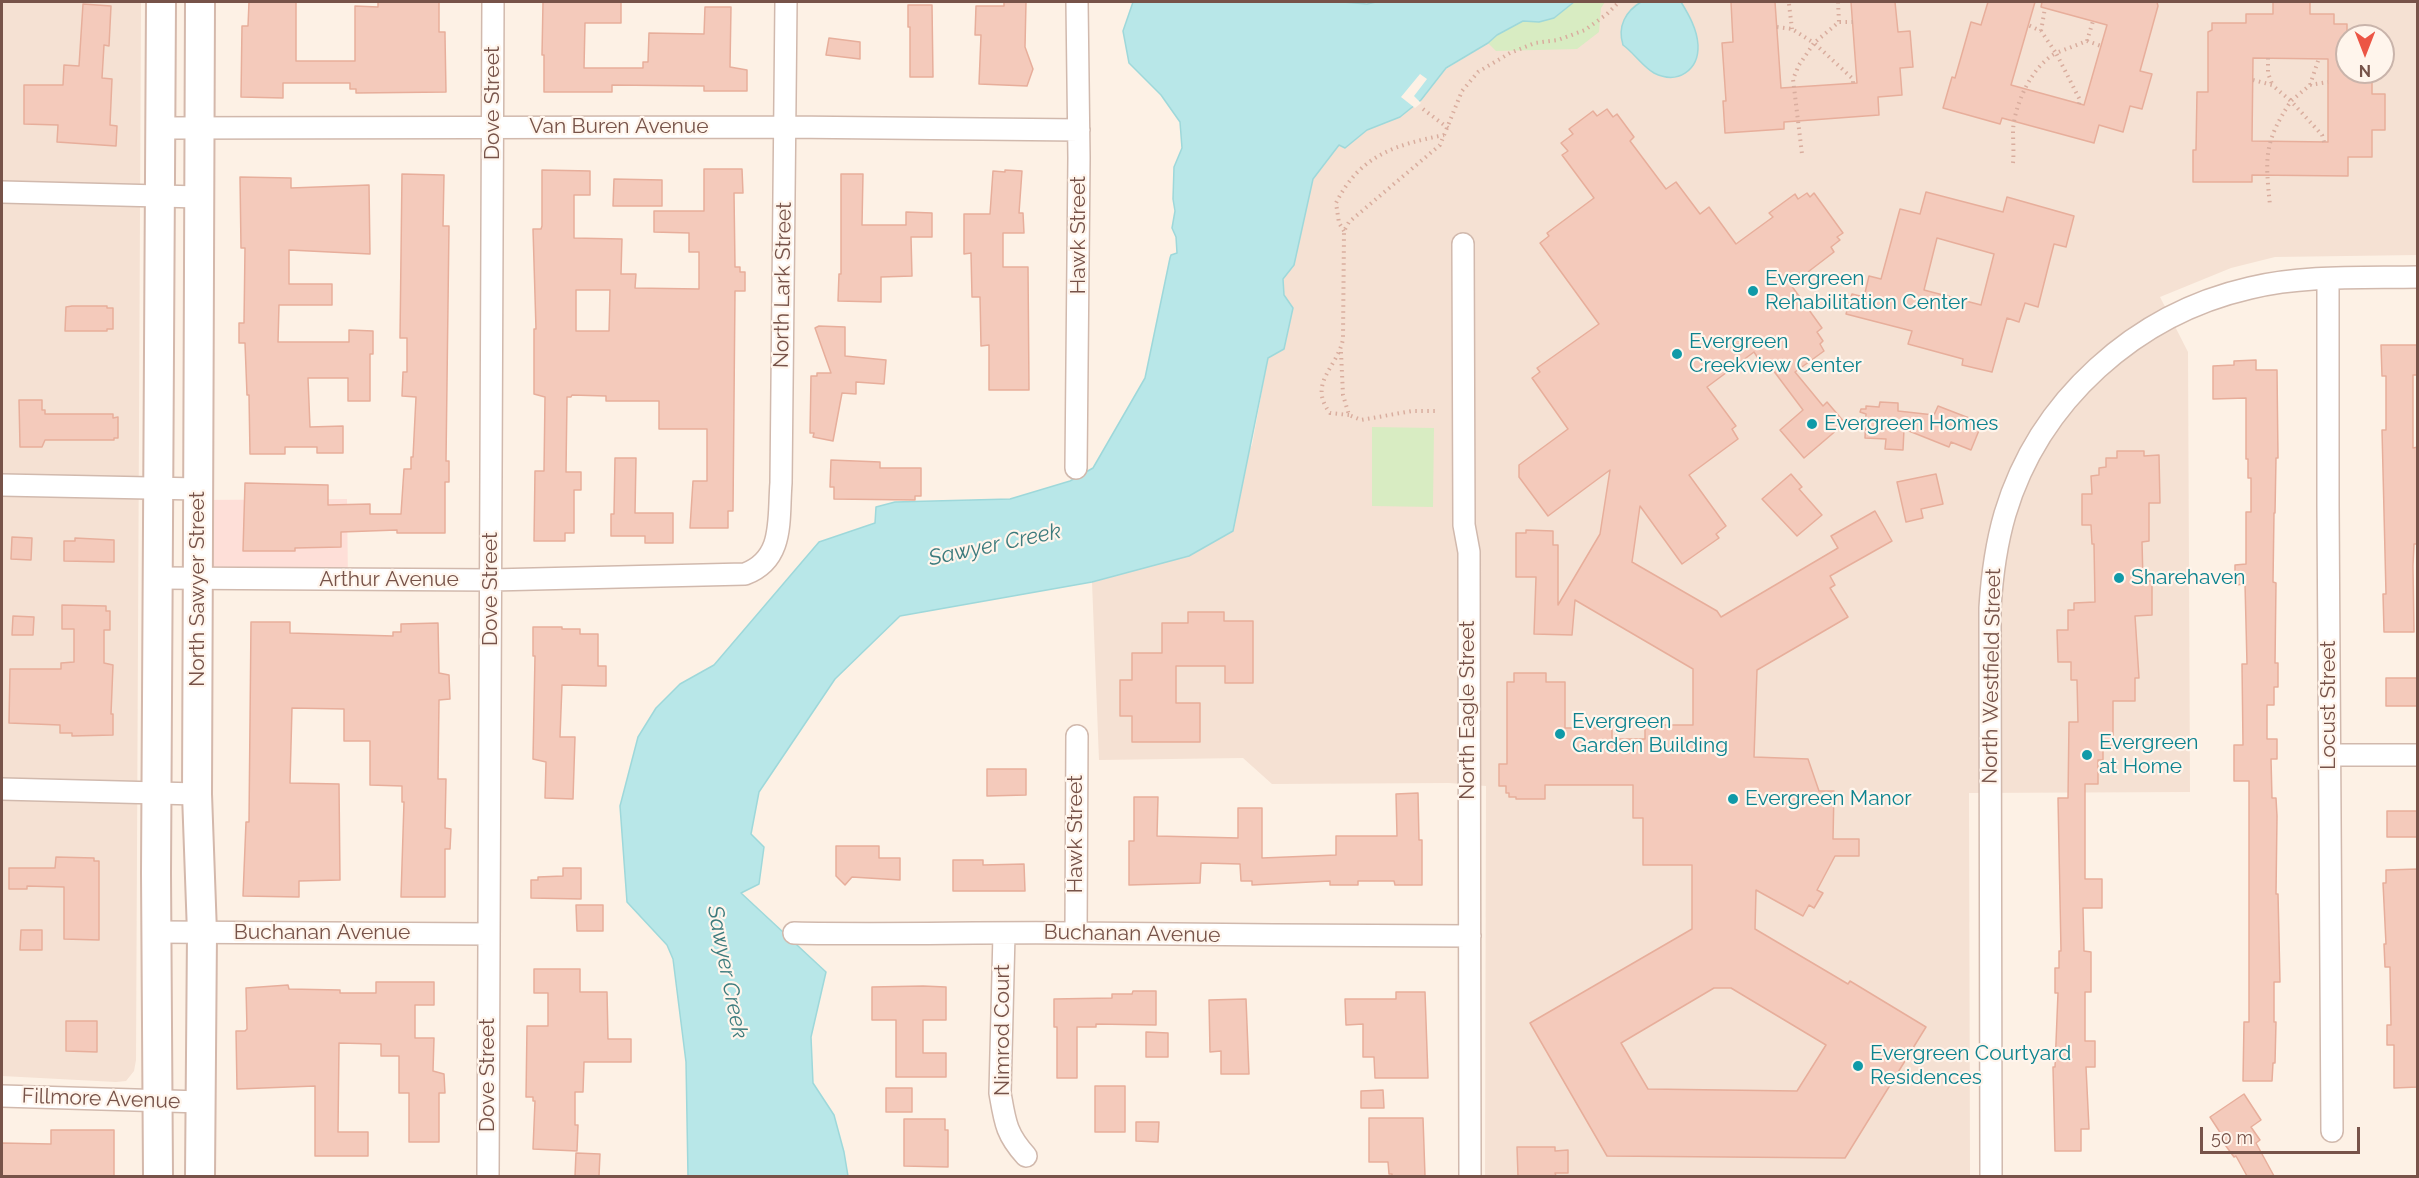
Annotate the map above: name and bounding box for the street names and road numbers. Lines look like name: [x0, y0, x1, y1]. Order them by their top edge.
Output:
street label: Dove Street: [480, 46, 506, 160]
street label: Van Buren Avenue: [529, 114, 709, 140]
street label: Hawk Street: [1066, 176, 1092, 294]
street label: North Lark Street: [769, 202, 797, 368]
street label: North Sawyer Street: [185, 491, 211, 687]
street label: Dove Street: [478, 532, 504, 646]
street label: Arthur Avenue: [319, 567, 459, 593]
street label: North Westfield Street: [1978, 568, 2006, 784]
street label: North Eagle Street: [1455, 620, 1481, 800]
street label: Locust Street: [2316, 640, 2342, 770]
street label: Hawk Street: [1063, 775, 1089, 893]
street label: Buchanan Avenue: [234, 920, 410, 946]
street label: Buchanan Avenue: [1043, 920, 1221, 948]
street label: Nimrod Court: [990, 964, 1016, 1096]
street label: Dove Street: [475, 1018, 501, 1132]
street label: Fillmore Avenue: [21, 1084, 181, 1114]

